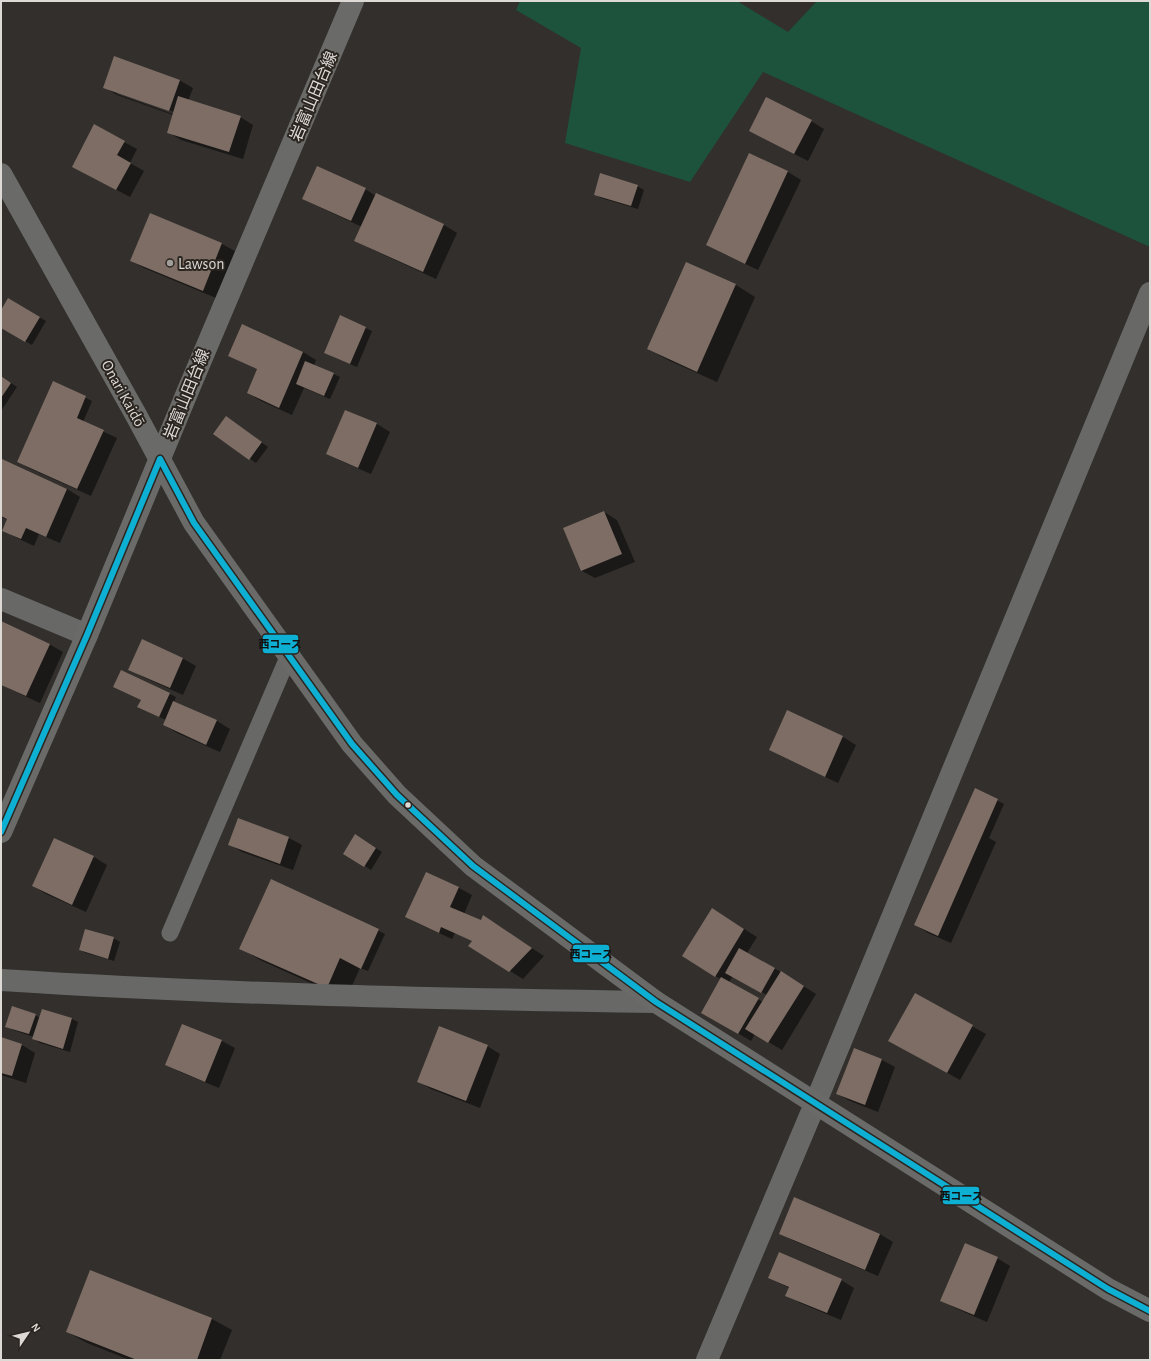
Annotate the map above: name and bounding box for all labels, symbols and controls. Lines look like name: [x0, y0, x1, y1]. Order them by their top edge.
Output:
street label: 岩富山田台線: [287, 49, 340, 144]
place label: Lawson: [178, 256, 225, 272]
marker: Lawson: [165, 258, 175, 268]
street label: 岩富山田台線: [161, 346, 212, 442]
street label: Onari Kaidō: [98, 358, 148, 430]
line badge: 西コース: [262, 634, 299, 654]
text: 西コース: [258, 639, 302, 650]
unlabelled marker: [403, 800, 413, 810]
line badge: 西コース: [572, 944, 610, 963]
text: 西コース: [569, 949, 613, 960]
line badge: 西コース: [942, 1186, 980, 1205]
text: 西コース: [939, 1191, 983, 1202]
north arrow: [8, 1313, 48, 1353]
text: N: [29, 1321, 42, 1334]

